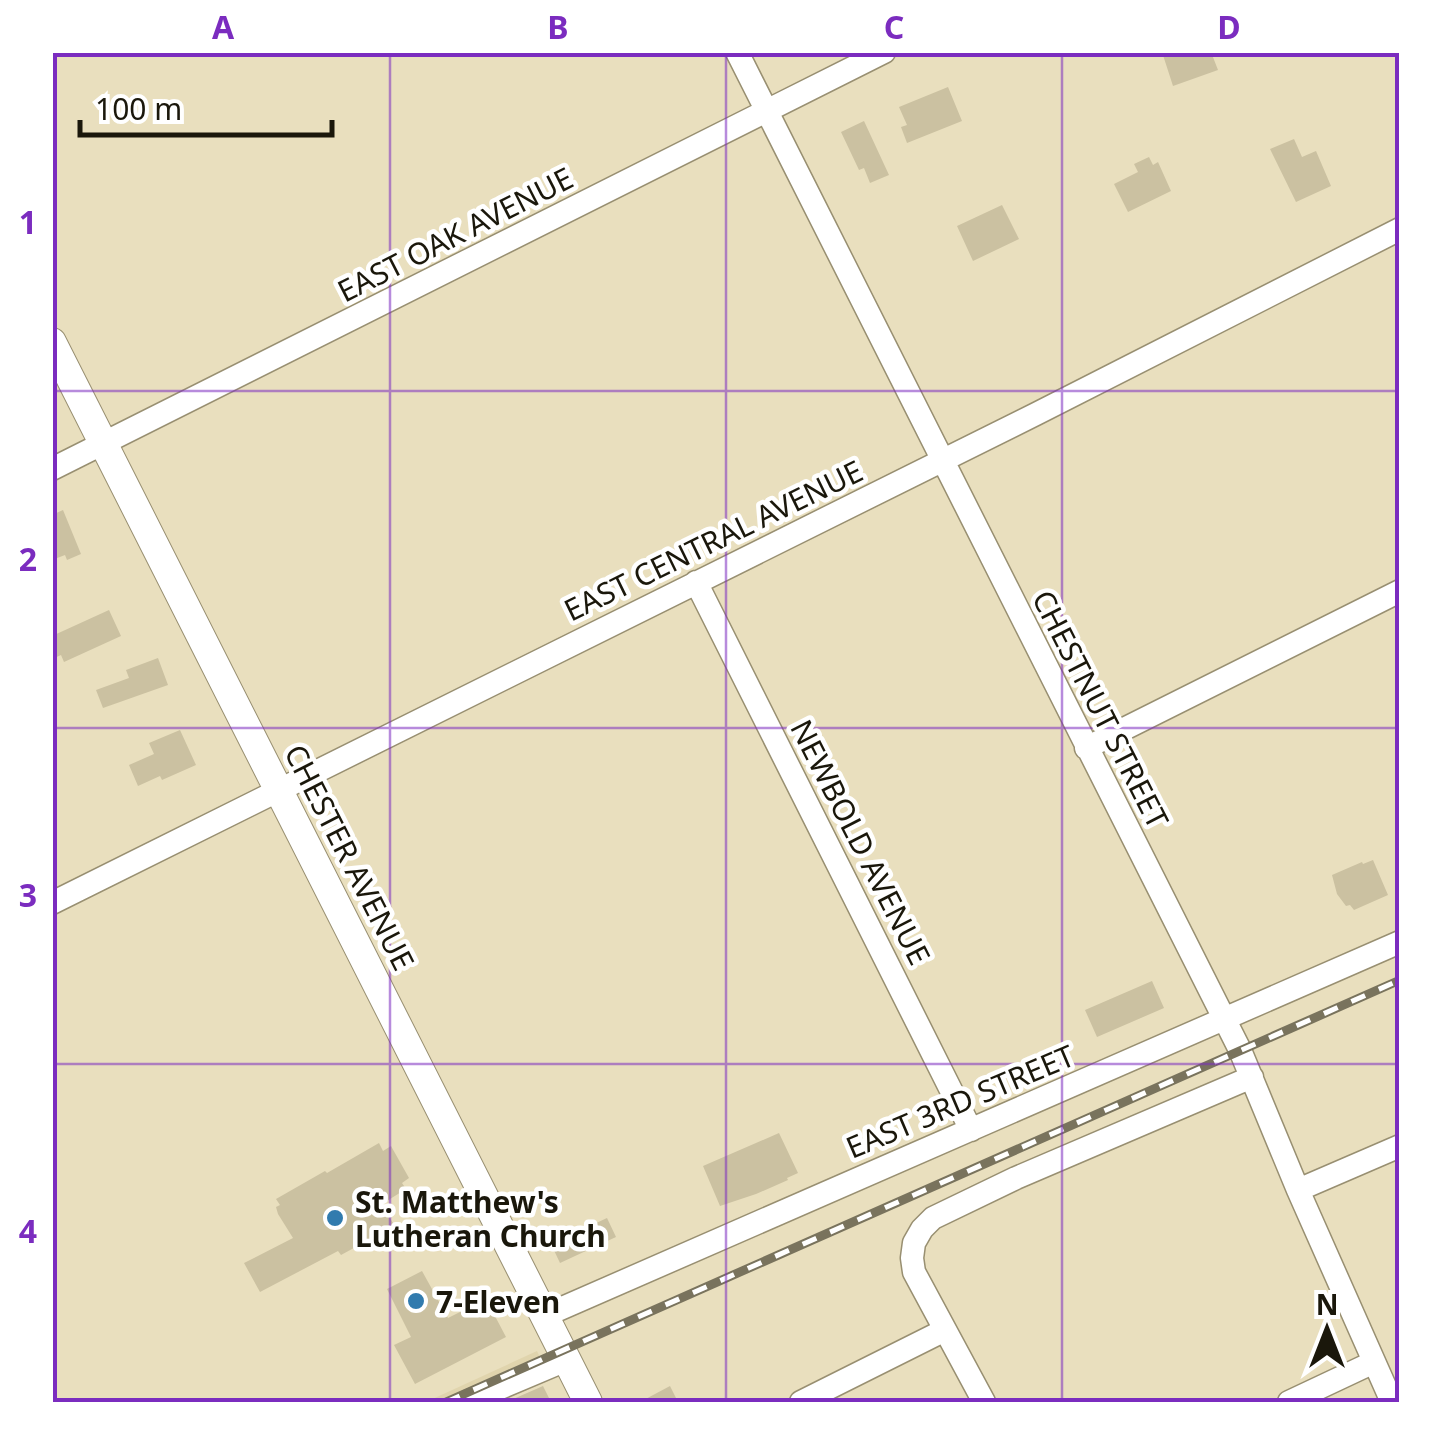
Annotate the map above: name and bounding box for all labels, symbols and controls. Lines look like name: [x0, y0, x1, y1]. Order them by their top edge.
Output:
text: A: [212, 5, 235, 48]
text: B: [547, 5, 569, 48]
text: C: [884, 5, 904, 48]
text: D: [1217, 5, 1241, 48]
scale bar: [80, 75, 332, 137]
text: 100 m: [95, 88, 182, 129]
street label: EAST OAK AVENUE: [330, 157, 580, 311]
text: 1: [19, 200, 37, 243]
street label: EAST CENTRAL AVENUE: [557, 450, 869, 630]
text: 2: [19, 537, 37, 580]
street label: CHESTNUT STREET: [1023, 583, 1179, 835]
street label: NEWBOLD AVENUE: [781, 712, 941, 972]
street label: CHESTER AVENUE: [275, 737, 425, 977]
text: 3: [19, 873, 37, 916]
street label: EAST 3RD STREET: [840, 1034, 1081, 1168]
place label: St. Matthew's Lutheran Church: [355, 1181, 606, 1256]
marker: St. Matthew's Lutheran Church: [324, 1207, 346, 1229]
text: 4: [19, 1209, 37, 1252]
north arrow: [1277, 1280, 1377, 1380]
place label: 7-Eleven: [436, 1281, 560, 1322]
text: N: [1316, 1285, 1338, 1323]
marker: 7-Eleven: [405, 1290, 427, 1312]

